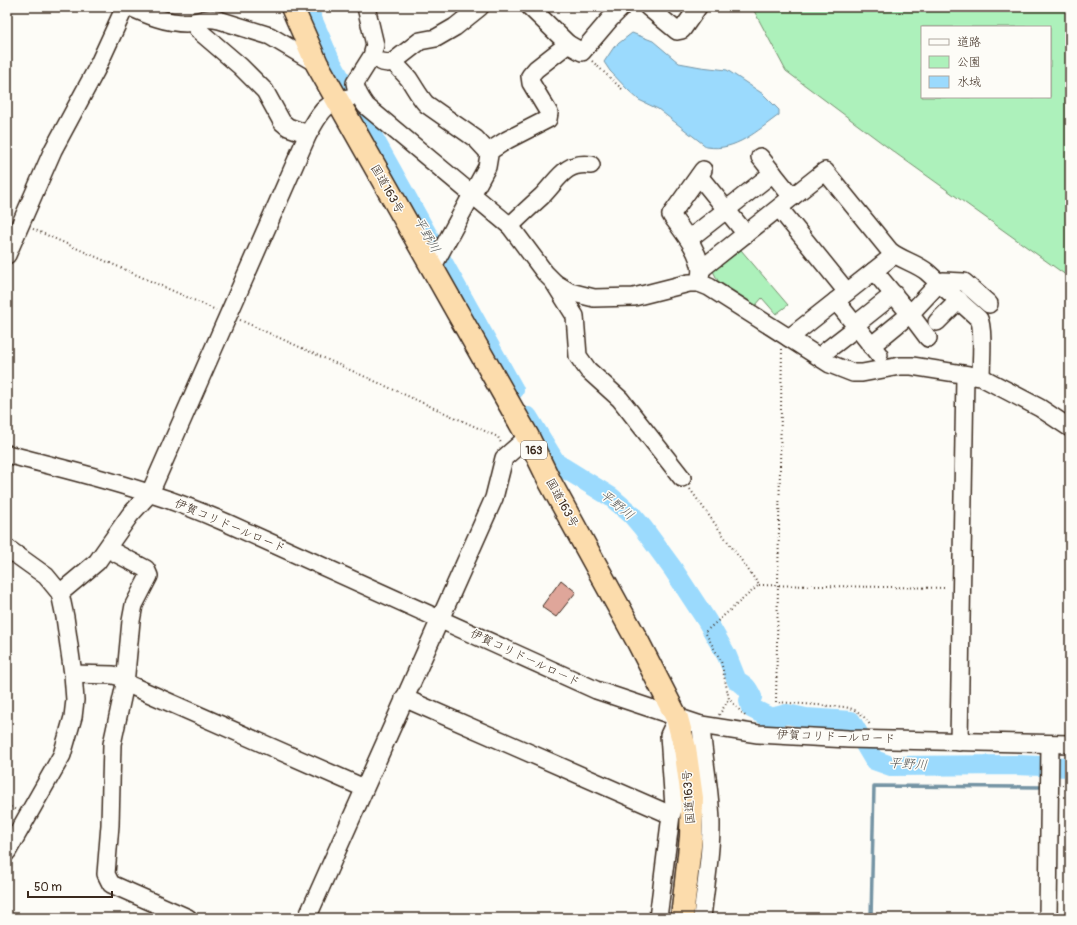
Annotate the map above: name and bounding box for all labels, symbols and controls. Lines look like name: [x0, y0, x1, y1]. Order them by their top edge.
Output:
legend: [921, 26, 1051, 98]
text: 道路: [957, 35, 981, 50]
text: 公園: [957, 55, 981, 70]
text: 水域: [957, 75, 981, 90]
street label: 国道163号: [367, 162, 407, 216]
water label: 平野川: [411, 214, 443, 256]
road number: 163: [521, 441, 547, 459]
street label: 国道163号: [542, 476, 582, 530]
water label: 平野川: [597, 487, 637, 523]
street label: 伊賀コリドールロード: [172, 496, 288, 556]
street label: 伊賀コリドールロード: [468, 626, 582, 690]
street label: 伊賀コリドールロード: [776, 727, 896, 747]
water label: 平野川: [888, 755, 928, 773]
street label: 国道163号: [680, 769, 698, 825]
scale bar: [28, 873, 112, 899]
text: 50 m: [34, 880, 62, 895]

